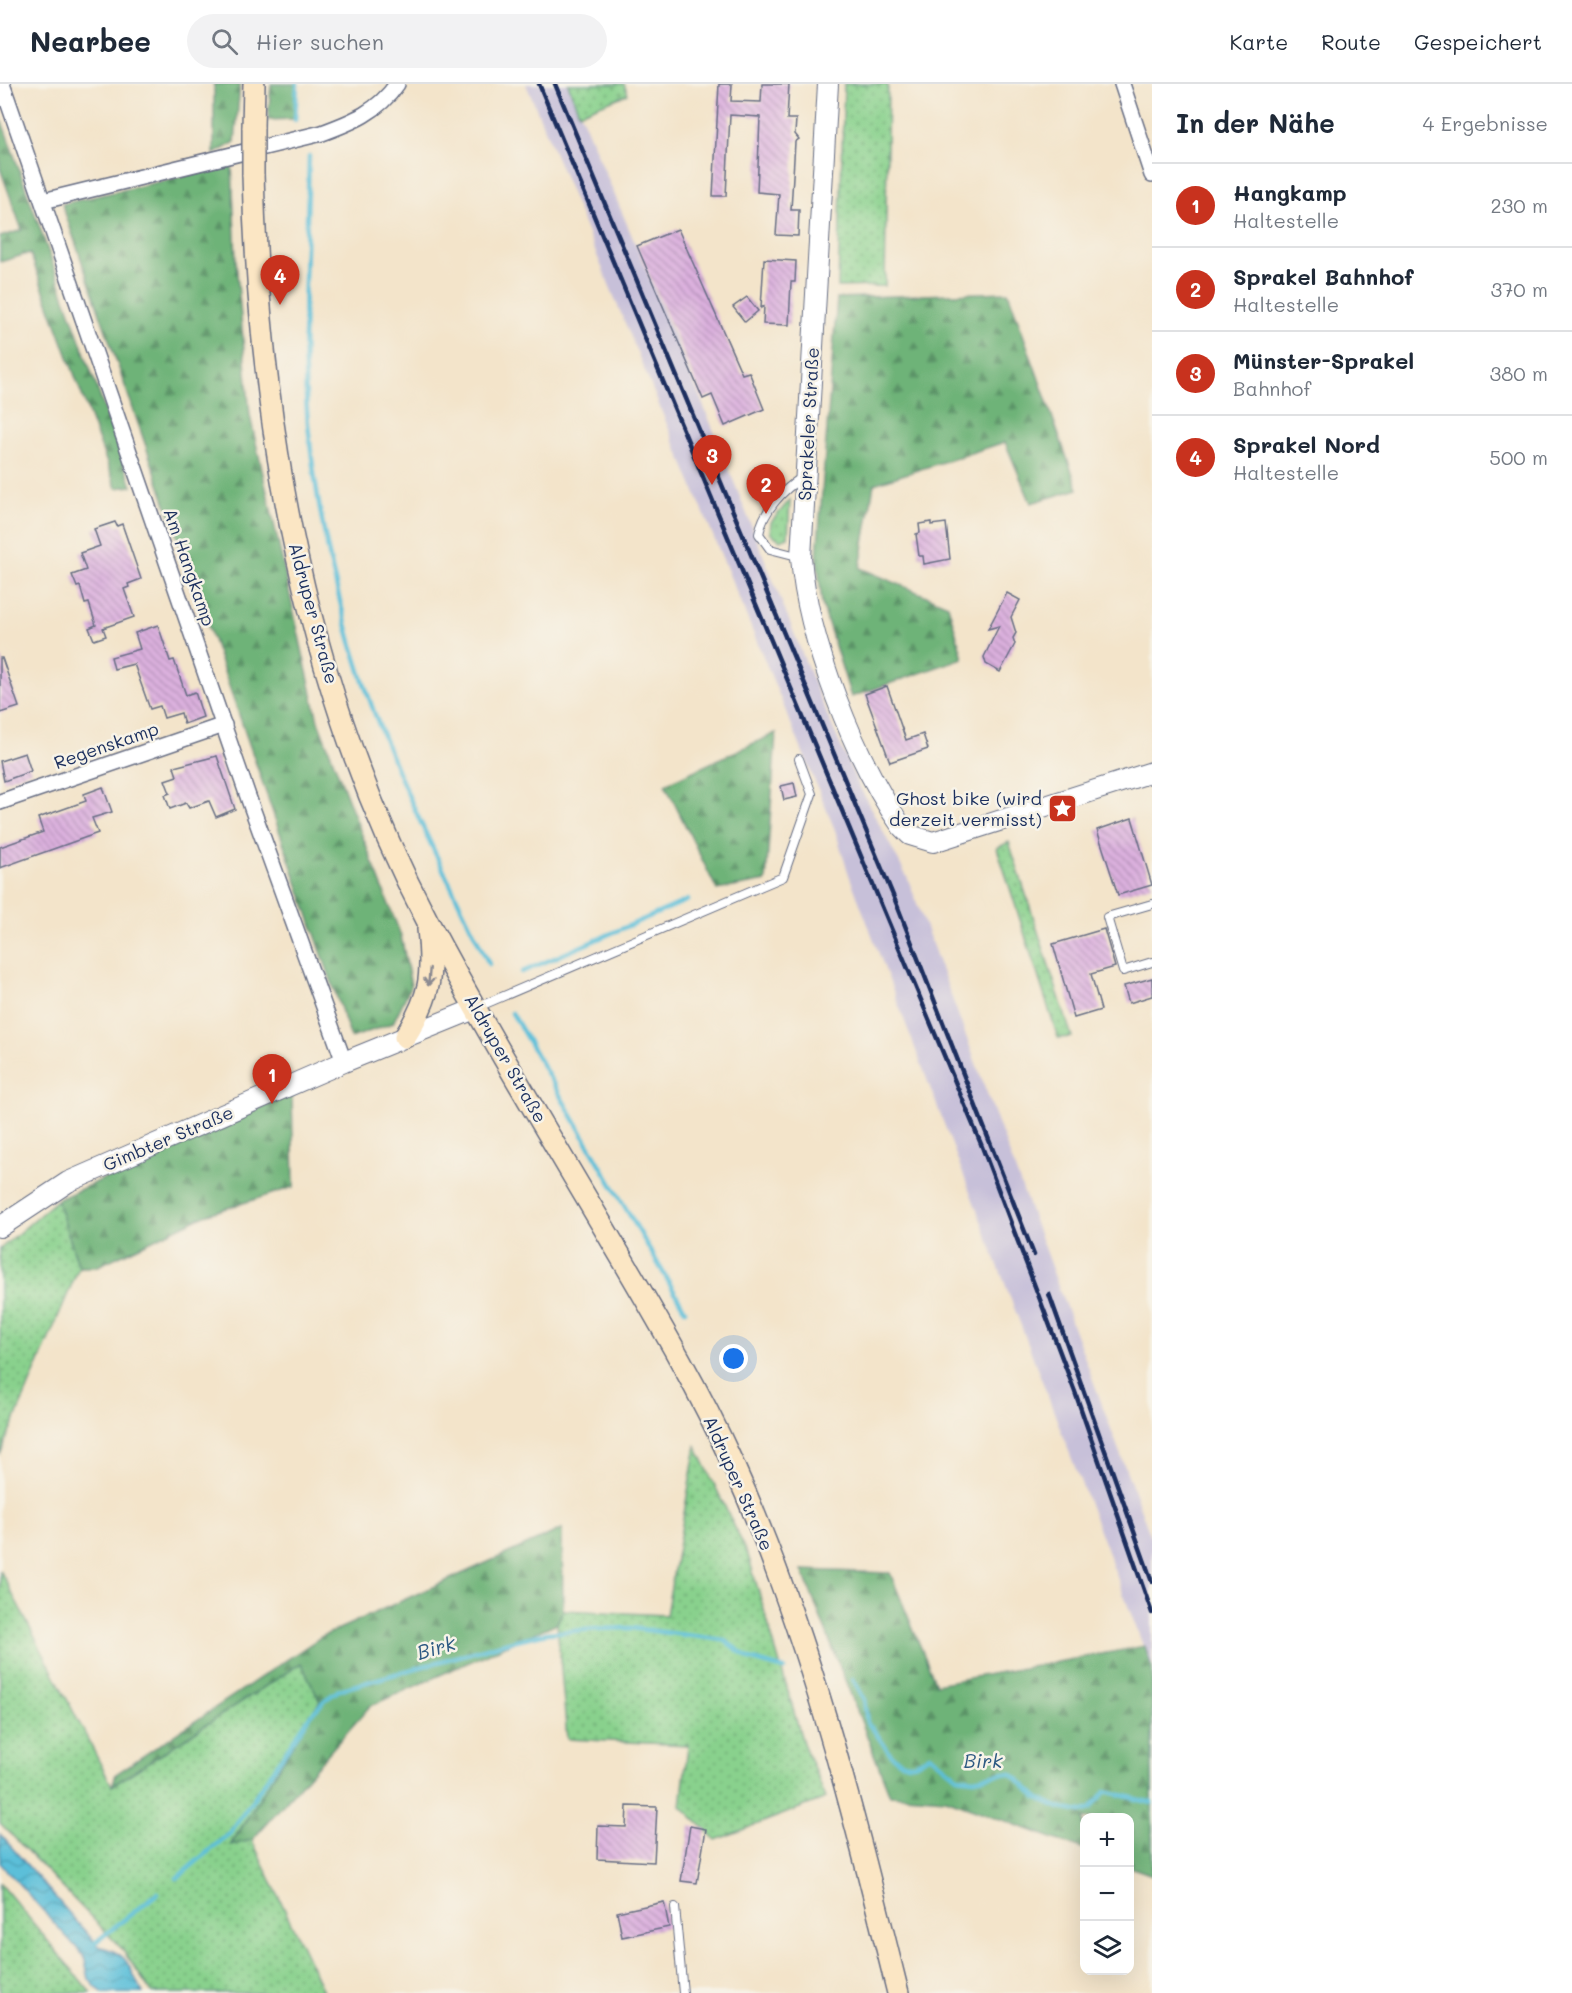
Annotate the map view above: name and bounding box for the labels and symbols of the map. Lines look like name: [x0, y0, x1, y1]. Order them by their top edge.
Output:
pin: 4: [260, 256, 300, 305]
street label: Sprakeler Straße: [792, 347, 824, 501]
pin: 3: [692, 436, 732, 485]
pin: 2: [746, 464, 786, 514]
street label: Am Hangkamp: [159, 505, 221, 629]
street label: Aldruper Straße: [284, 540, 344, 686]
street label: Regenskamp: [50, 716, 162, 774]
place label: Ghost bike (wird derzeit vermisst): [889, 786, 1042, 831]
place icon: Ghost bike (wird derzeit vermisst): [1047, 792, 1079, 824]
one-way arrow: [423, 967, 434, 987]
street label: Aldruper Straße: [459, 989, 553, 1127]
pin: 1: [252, 1054, 292, 1104]
street label: Gimbter Straße: [99, 1100, 237, 1176]
your location: [719, 1344, 748, 1373]
street label: Aldruper Straße: [699, 1412, 779, 1554]
water label: Birk: [414, 1629, 459, 1665]
water label: Birk: [963, 1747, 1003, 1773]

